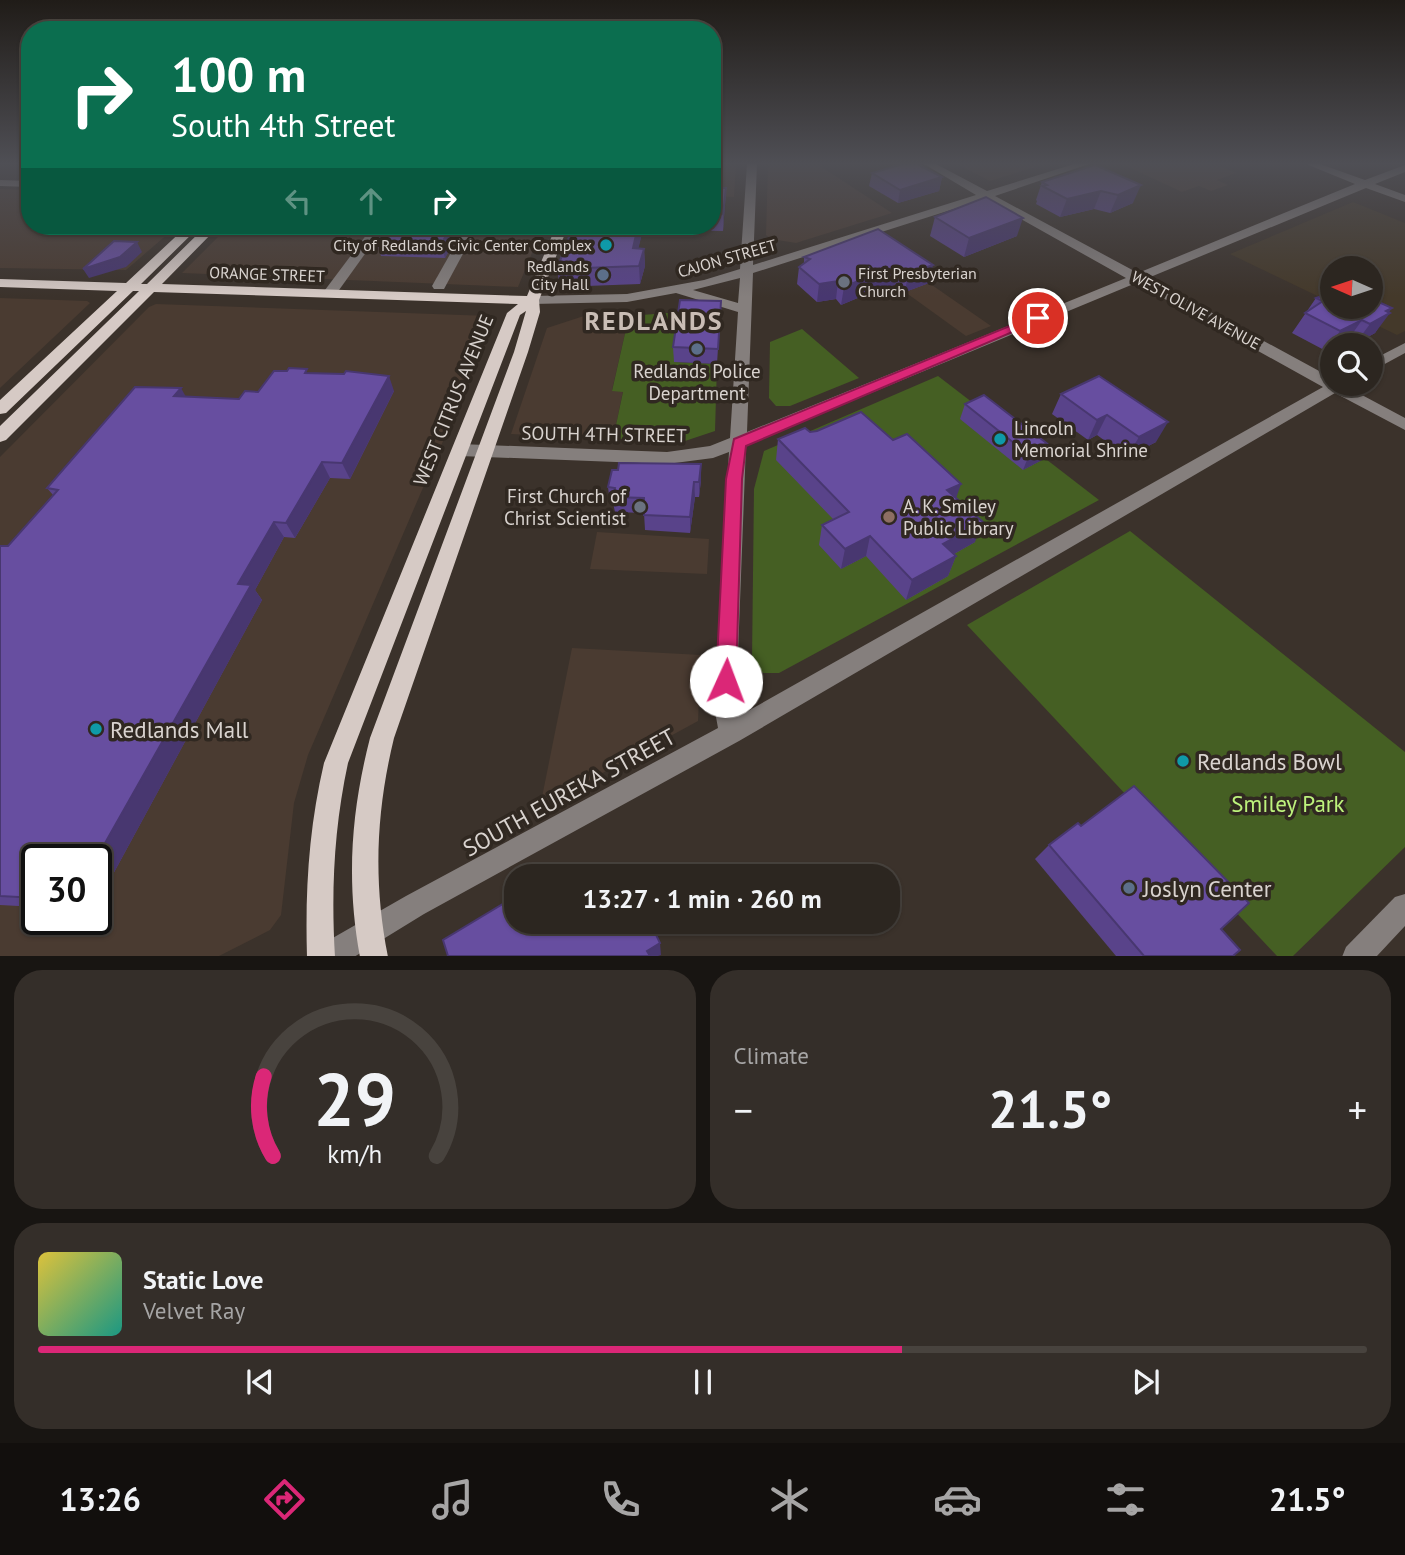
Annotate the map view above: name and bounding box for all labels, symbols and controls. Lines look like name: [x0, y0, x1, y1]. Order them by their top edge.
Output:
text: 100 m: [171, 42, 306, 106]
icon: right: [56, 49, 147, 140]
text: South 4th Street: [171, 104, 395, 146]
icon: left: [279, 182, 317, 220]
icon: ahead: [352, 182, 390, 220]
icon: right: [425, 182, 463, 220]
street label: CAJON STREET: [675, 234, 779, 282]
place label: City of Redlands Civic Center Complex: [333, 235, 592, 255]
marker: City of Redlands Civic Center Complex: [598, 237, 614, 253]
place label: Redlands City Hall: [527, 256, 589, 294]
north arrow: [1320, 256, 1382, 318]
map controls: [1320, 256, 1383, 396]
street label: ORANGE STREET: [209, 262, 325, 286]
place label: First Presbyterian Church: [858, 263, 977, 301]
street label: WEST OLIVE AVENUE: [1128, 266, 1264, 354]
marker: Redlands City Hall: [595, 267, 611, 283]
marker: First Presbyterian Church: [836, 274, 852, 290]
pin: [1008, 288, 1068, 348]
icon: arrive: [1019, 299, 1057, 337]
district label: REDLANDS: [584, 304, 724, 337]
street label: WEST CITRUS AVENUE: [408, 311, 498, 489]
button: search: [1320, 333, 1383, 396]
marker: Redlands Police Department: [689, 341, 705, 357]
place label: Redlands Police Department: [633, 359, 761, 405]
place label: Lincoln Memorial Shrine: [1014, 416, 1148, 462]
street label: SOUTH 4TH STREET: [521, 421, 687, 447]
marker: Lincoln Memorial Shrine: [992, 431, 1008, 447]
place label: First Church of Christ Scientist: [504, 484, 627, 530]
place label: A. K. Smiley Public Library: [903, 494, 1014, 540]
marker: First Church of Christ Scientist: [632, 499, 648, 515]
marker: A. K. Smiley Public Library: [881, 509, 897, 525]
position arrow: [689, 644, 763, 718]
place label: Redlands Mall: [110, 715, 249, 744]
marker: Redlands Mall: [88, 721, 104, 737]
street label: SOUTH EUREKA STREET: [458, 721, 681, 863]
place label: Redlands Bowl: [1197, 747, 1342, 776]
marker: Redlands Bowl: [1175, 753, 1191, 769]
park label: Smiley Park: [1231, 789, 1345, 818]
speed limit sign: 30: [21, 844, 112, 935]
place label: Joslyn Center: [1142, 874, 1272, 903]
marker: Joslyn Center: [1121, 880, 1137, 896]
text: 13:27 · 1 min · 260 m: [582, 882, 822, 915]
text: Climate: [734, 1041, 809, 1070]
text: 29: [313, 1052, 396, 1146]
text: 21.5°: [988, 1075, 1112, 1142]
text: −: [734, 1085, 753, 1134]
text: +: [1348, 1085, 1367, 1134]
text: km/h: [327, 1137, 382, 1169]
text: Static Love: [143, 1263, 264, 1296]
text: Velvet Ray: [143, 1296, 245, 1325]
icon: previous: [241, 1363, 279, 1401]
icon: pause: [684, 1363, 722, 1401]
icon: next: [1127, 1363, 1165, 1401]
icon: directions: [260, 1475, 309, 1524]
icon: music: [428, 1475, 477, 1524]
icon: phone: [596, 1475, 645, 1524]
icon: climate: [765, 1475, 814, 1524]
icon: car: [933, 1475, 982, 1524]
icon: filters: [1101, 1475, 1150, 1524]
text: 13:26: [60, 1478, 141, 1520]
text: 21.5°: [1269, 1478, 1345, 1520]

